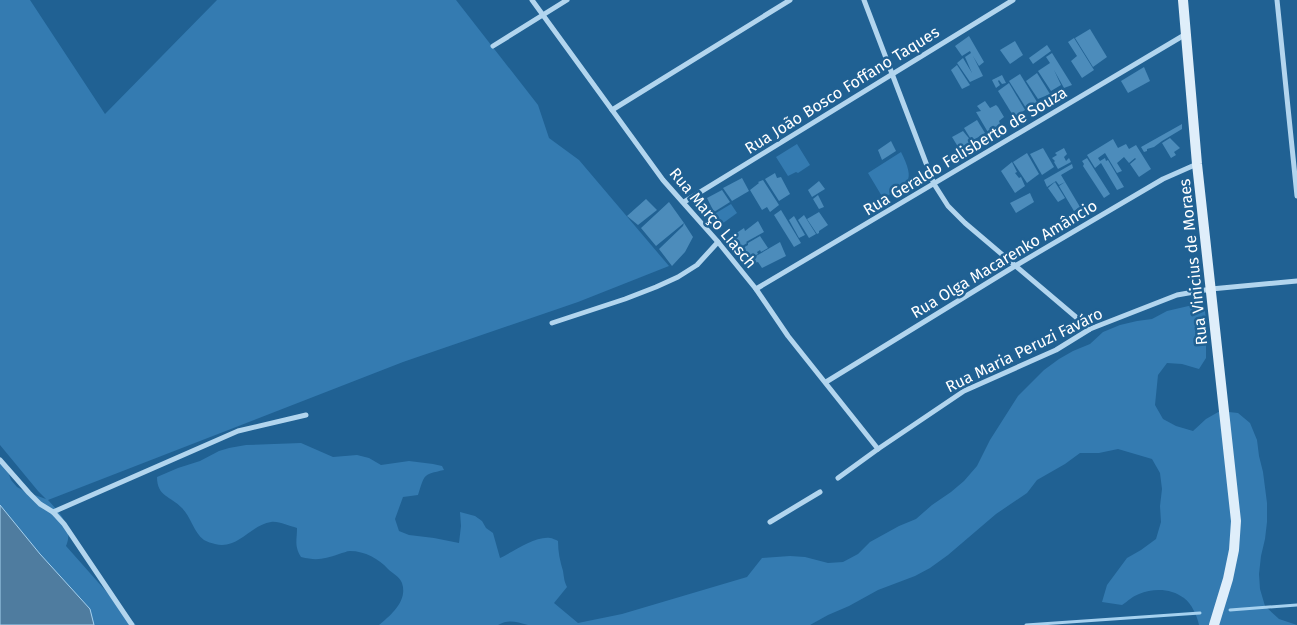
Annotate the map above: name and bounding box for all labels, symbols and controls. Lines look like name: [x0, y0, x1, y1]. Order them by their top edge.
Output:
street label: Rua João Bosco Foffano Taques: [741, 22, 943, 158]
street label: Rua Geraldo Felisberto de Souza: [860, 83, 1070, 219]
street label: Rua Março Liasch: [665, 164, 761, 273]
street label: Rua Vinicius de Moraes: [1175, 178, 1211, 346]
street label: Rua Olga Macarenko Amâncio: [907, 196, 1101, 322]
street label: Rua Maria Peruzi Faváro: [942, 304, 1106, 396]

